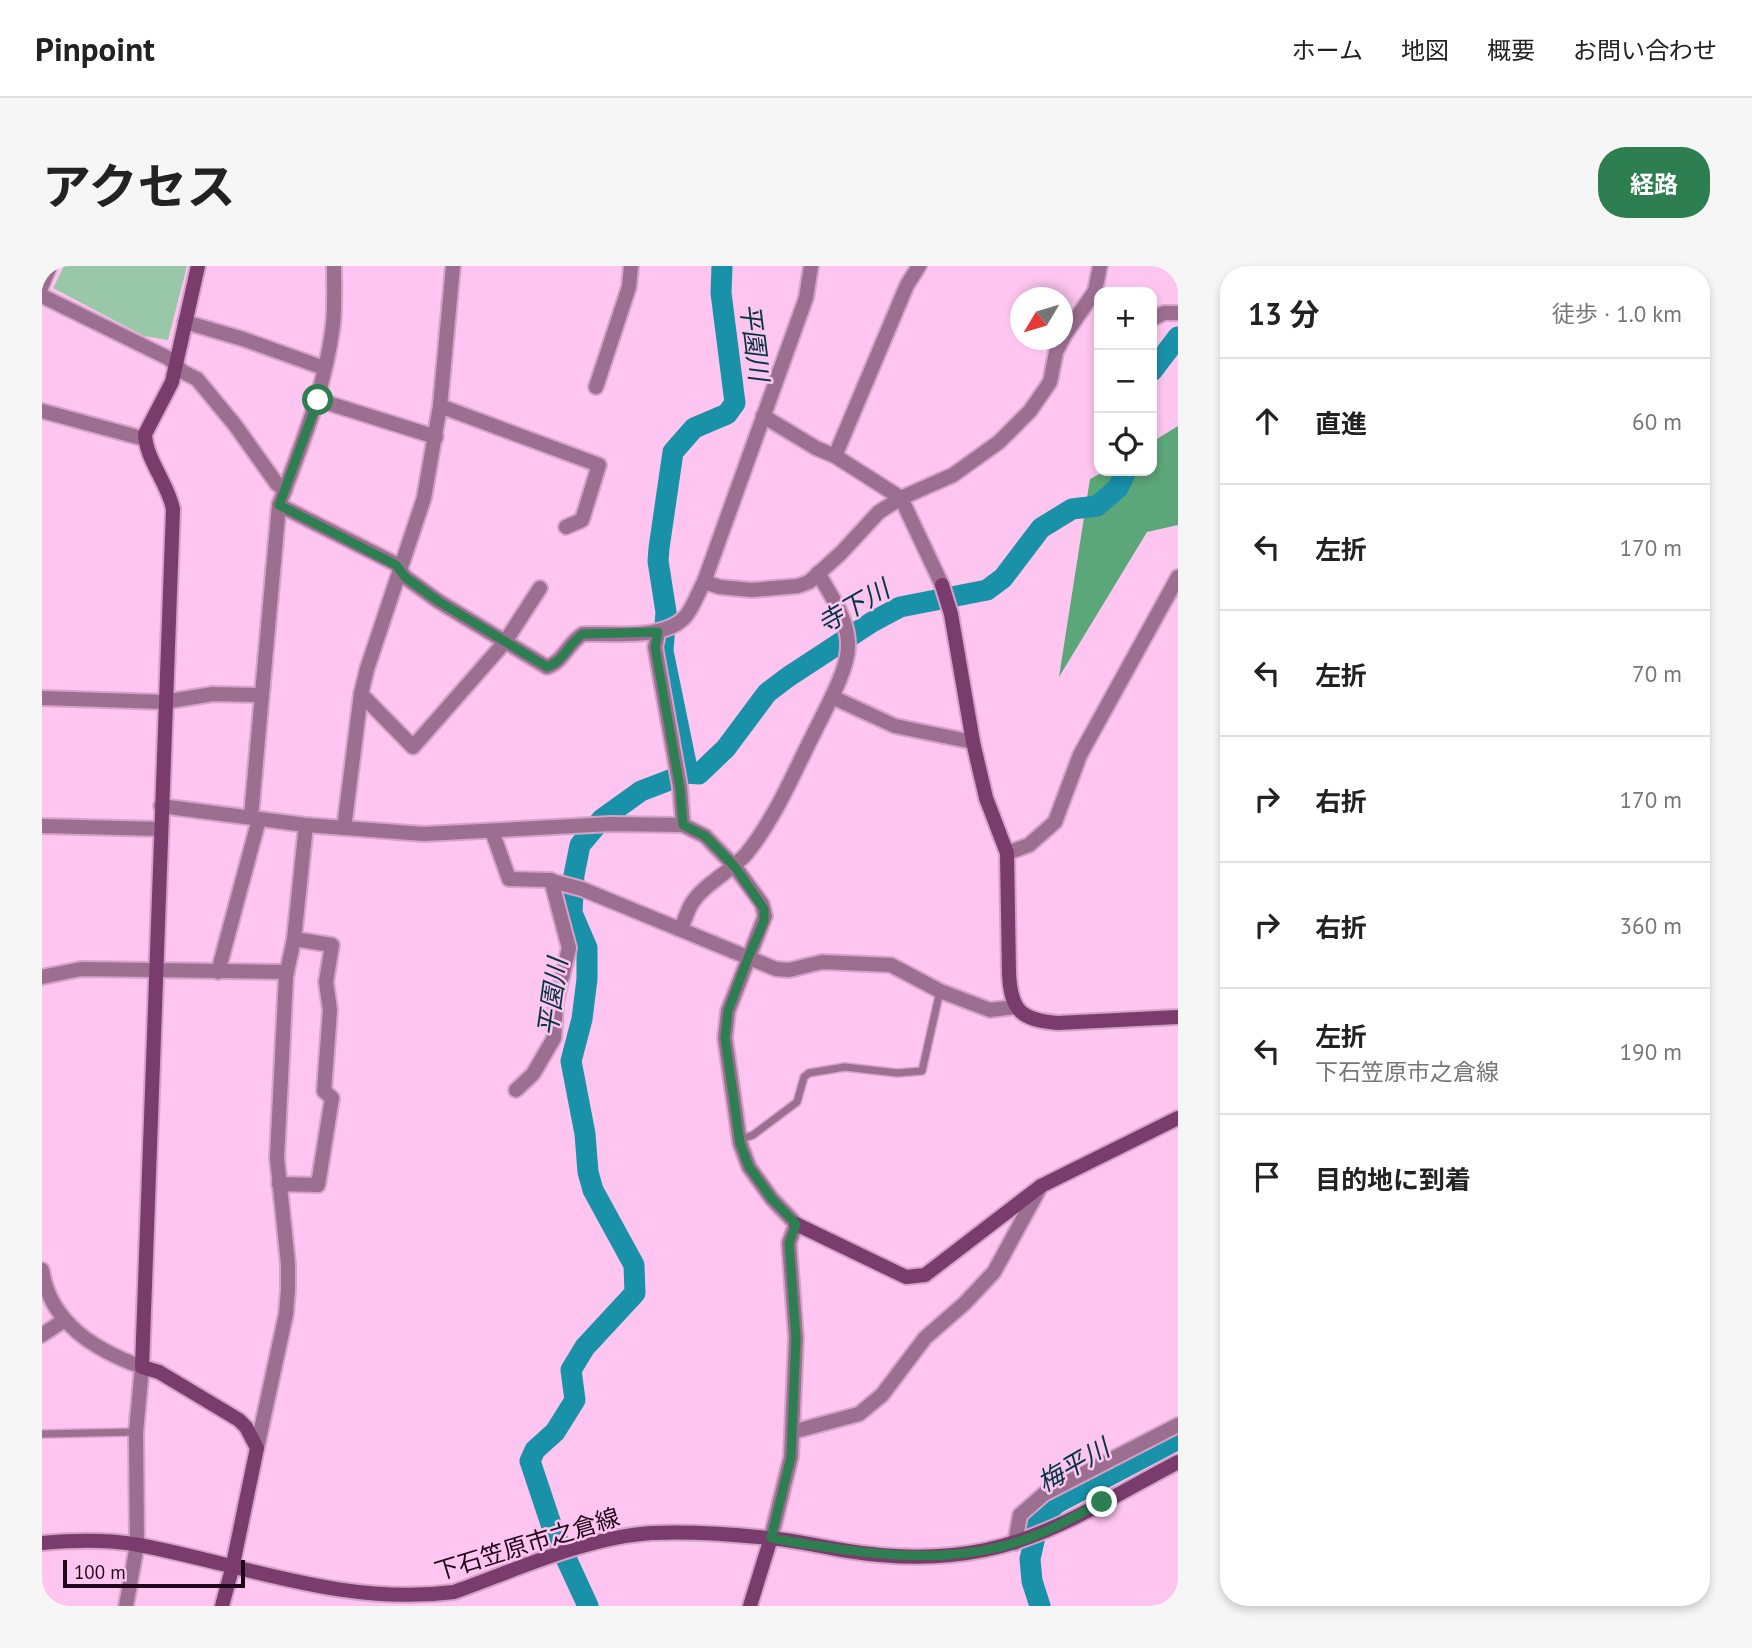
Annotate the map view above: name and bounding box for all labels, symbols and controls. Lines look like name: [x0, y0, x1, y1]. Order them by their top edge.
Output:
text: Pinpoint: [35, 27, 155, 70]
text: ホーム: [1292, 35, 1363, 66]
text: 地図: [1401, 35, 1449, 66]
text: 概要: [1487, 35, 1535, 66]
text: お問い合わせ: [1573, 35, 1717, 66]
button: 経路: [1598, 147, 1710, 218]
text: アクセス: [42, 154, 236, 218]
north arrow: [1010, 287, 1073, 350]
map controls: [1094, 287, 1157, 476]
button: +: [1094, 287, 1157, 350]
text: 13 分: [1248, 294, 1320, 333]
text: 徒歩 · 1.0 km: [1552, 299, 1682, 328]
water label: 平園川: [734, 301, 776, 386]
button: −: [1094, 350, 1157, 413]
route start: [302, 384, 333, 415]
icon: ahead: [1248, 402, 1286, 440]
text: 直進: [1315, 407, 1367, 440]
text: 60 m: [1632, 407, 1682, 436]
button: locate: [1094, 413, 1157, 476]
icon: left: [1248, 528, 1286, 566]
text: 左折: [1315, 533, 1367, 566]
text: 170 m: [1620, 533, 1682, 562]
water label: 寺下川: [811, 571, 898, 640]
icon: left: [1248, 654, 1286, 692]
text: 左折: [1315, 659, 1367, 692]
text: 70 m: [1632, 659, 1682, 688]
icon: right: [1248, 780, 1286, 818]
text: 右折: [1315, 785, 1367, 818]
text: 170 m: [1620, 785, 1682, 814]
icon: right: [1248, 906, 1286, 944]
text: 右折: [1315, 911, 1367, 944]
text: 360 m: [1620, 911, 1682, 940]
water label: 平園川: [530, 953, 574, 1038]
text: 左折: [1315, 1020, 1367, 1053]
icon: left: [1248, 1032, 1286, 1070]
text: 190 m: [1620, 1037, 1682, 1066]
text: 下石笠原市之倉線: [1315, 1057, 1499, 1086]
icon: arrive: [1248, 1158, 1286, 1196]
text: 目的地に到着: [1315, 1163, 1471, 1196]
water label: 梅平川: [1031, 1430, 1118, 1499]
route end: [1086, 1486, 1117, 1517]
street label: 下石笠原市之倉線: [431, 1501, 623, 1587]
scale bar: [63, 1557, 245, 1589]
text: 100 m: [74, 1560, 126, 1584]

